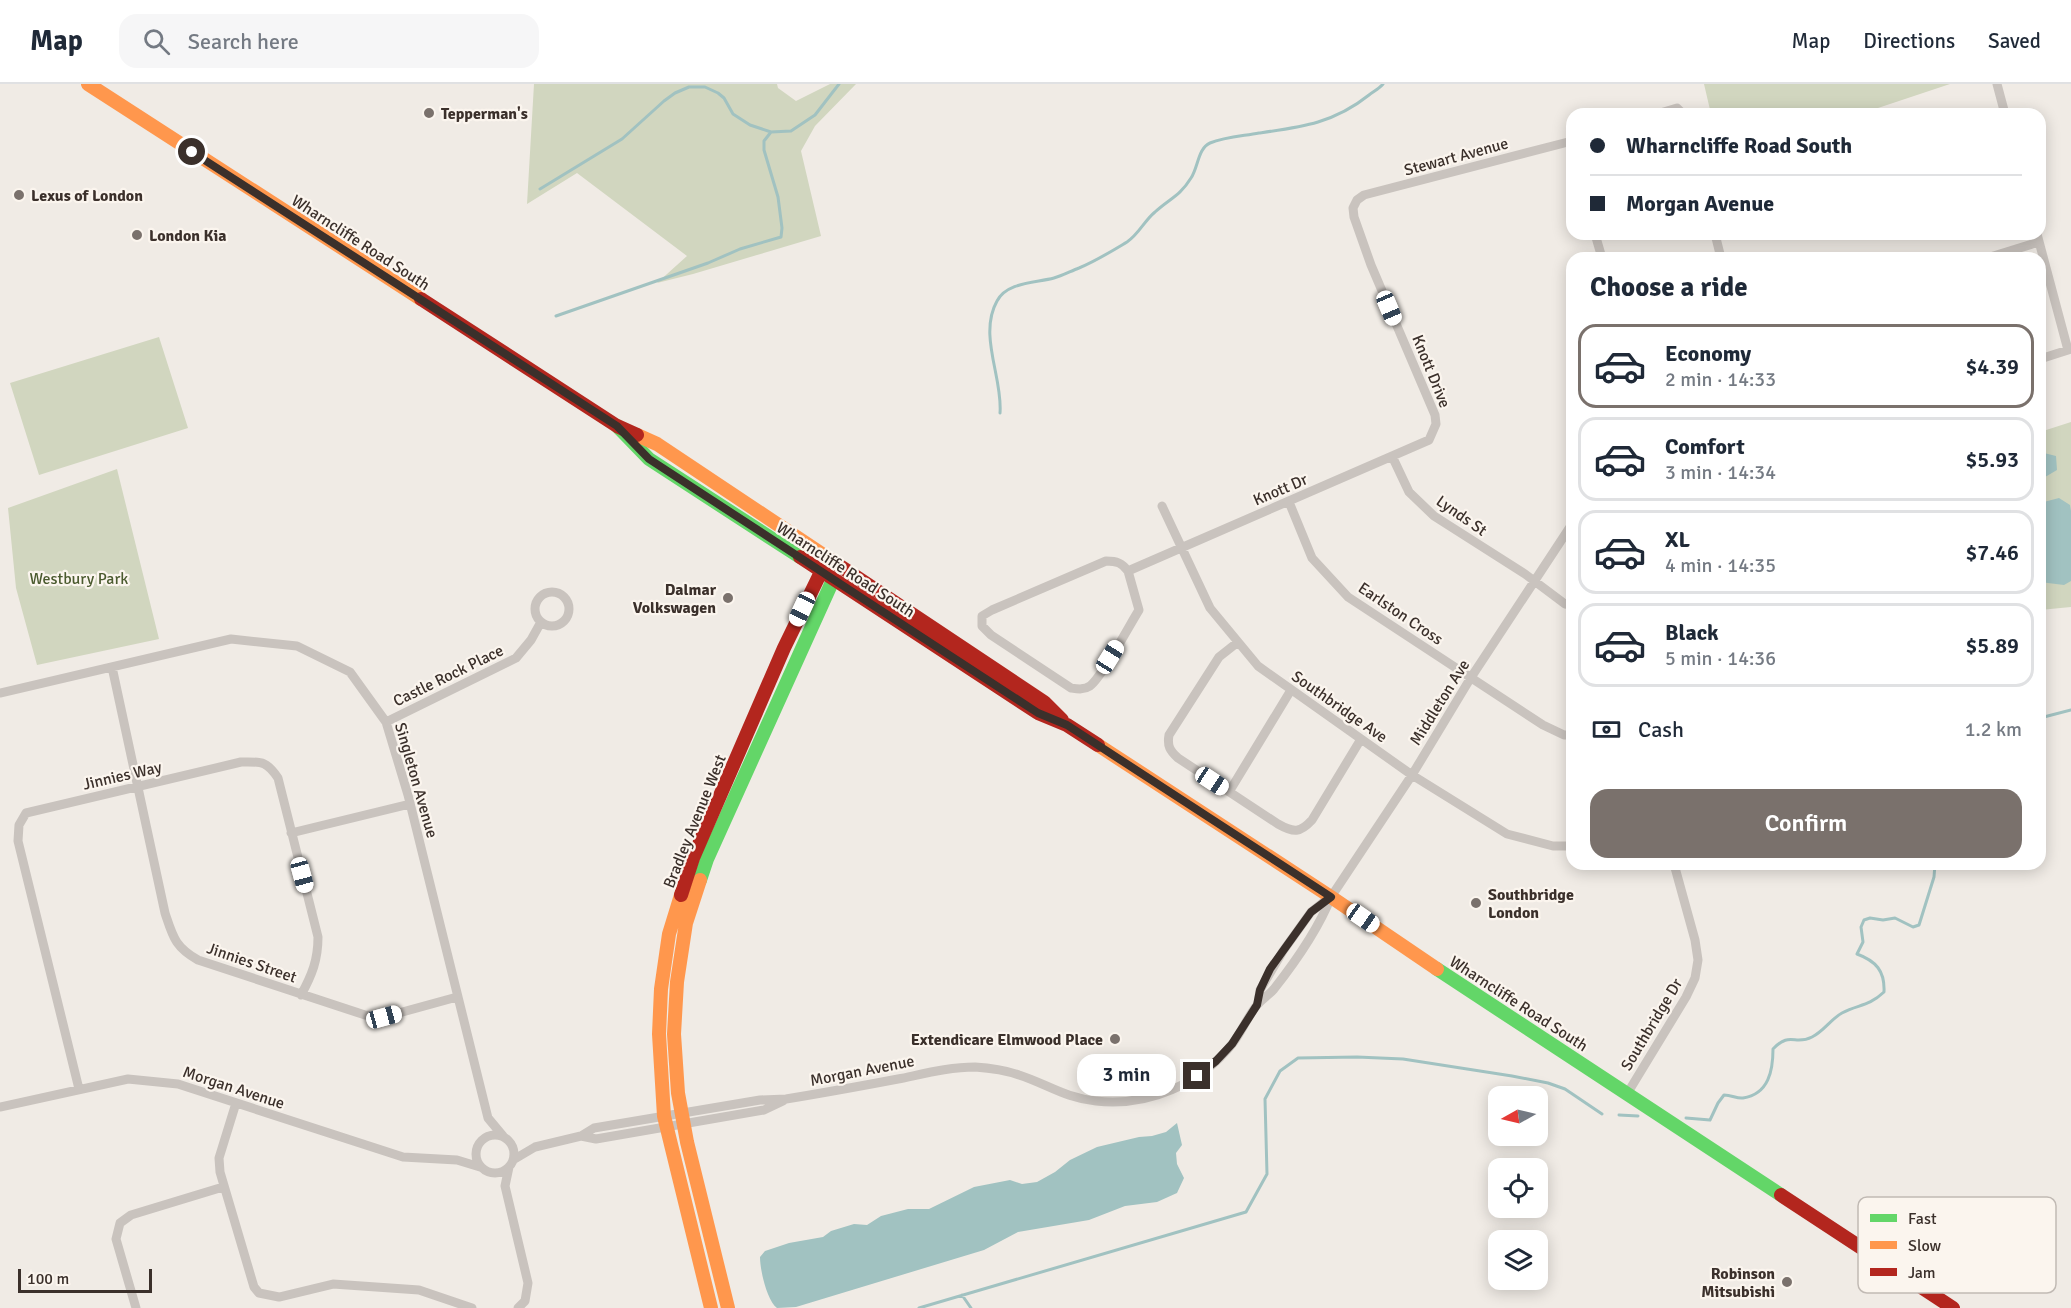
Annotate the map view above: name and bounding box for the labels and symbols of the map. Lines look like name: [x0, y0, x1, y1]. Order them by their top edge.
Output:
place label: Tepperman's: [441, 104, 528, 124]
marker: Tepperman's: [422, 106, 436, 120]
street label: Stewart Avenue: [1402, 133, 1511, 180]
route start: [178, 138, 205, 165]
place label: Lexus of London: [31, 186, 143, 206]
marker: Lexus of London: [12, 188, 26, 202]
street label: Wharncliffe Road South: [287, 191, 433, 295]
place label: London Kia: [149, 226, 226, 246]
marker: London Kia: [130, 228, 144, 242]
car: [1374, 288, 1404, 328]
street label: Knott Drive: [1407, 332, 1455, 411]
street label: Knott Dr: [1250, 469, 1311, 510]
street label: Lynds St: [1432, 491, 1491, 541]
street label: Wharncliffe Road South: [772, 518, 918, 622]
park label: Westbury Park: [30, 569, 128, 589]
street label: Earlston Cross: [1354, 578, 1447, 650]
place label: Dalmar Volkswagen: [633, 580, 717, 618]
car: [786, 589, 818, 629]
marker: Dalmar Volkswagen: [721, 591, 735, 605]
car: [1093, 637, 1127, 677]
street label: Castle Rock Place: [390, 641, 507, 711]
street label: Middleton Ave: [1406, 656, 1474, 749]
street label: Southbridge Ave: [1288, 666, 1391, 747]
street label: Singleton Avenue: [390, 720, 442, 840]
street label: Bradley Avenue West: [659, 751, 731, 891]
street label: Jinnies Way: [81, 757, 164, 795]
car: [1192, 764, 1232, 798]
car: [289, 855, 315, 895]
place label: Southbridge London: [1488, 885, 1574, 923]
marker: Southbridge London: [1469, 896, 1483, 910]
car: [1343, 900, 1383, 936]
street label: Jinnies Street: [204, 938, 300, 988]
street label: Wharncliffe Road South: [1445, 952, 1591, 1056]
street label: Southbridge Dr: [1617, 975, 1687, 1074]
car: [364, 1004, 404, 1030]
place label: Extendicare Elmwood Place: [911, 1030, 1103, 1050]
marker: Extendicare Elmwood Place: [1108, 1032, 1122, 1046]
street label: Morgan Avenue: [808, 1051, 916, 1091]
callout: 3 min: [1077, 1055, 1176, 1097]
street label: Morgan Avenue: [180, 1062, 287, 1114]
route end: [1183, 1062, 1210, 1089]
north arrow: [1488, 1086, 1548, 1146]
legend: [1858, 1197, 2056, 1293]
text: Fast: [1908, 1209, 1937, 1229]
text: Slow: [1908, 1236, 1942, 1256]
text: Jam: [1908, 1263, 1936, 1283]
place label: Robinson Mitsubishi: [1701, 1264, 1775, 1302]
scale bar: [18, 1266, 152, 1294]
marker: Robinson Mitsubishi: [1780, 1275, 1794, 1289]

